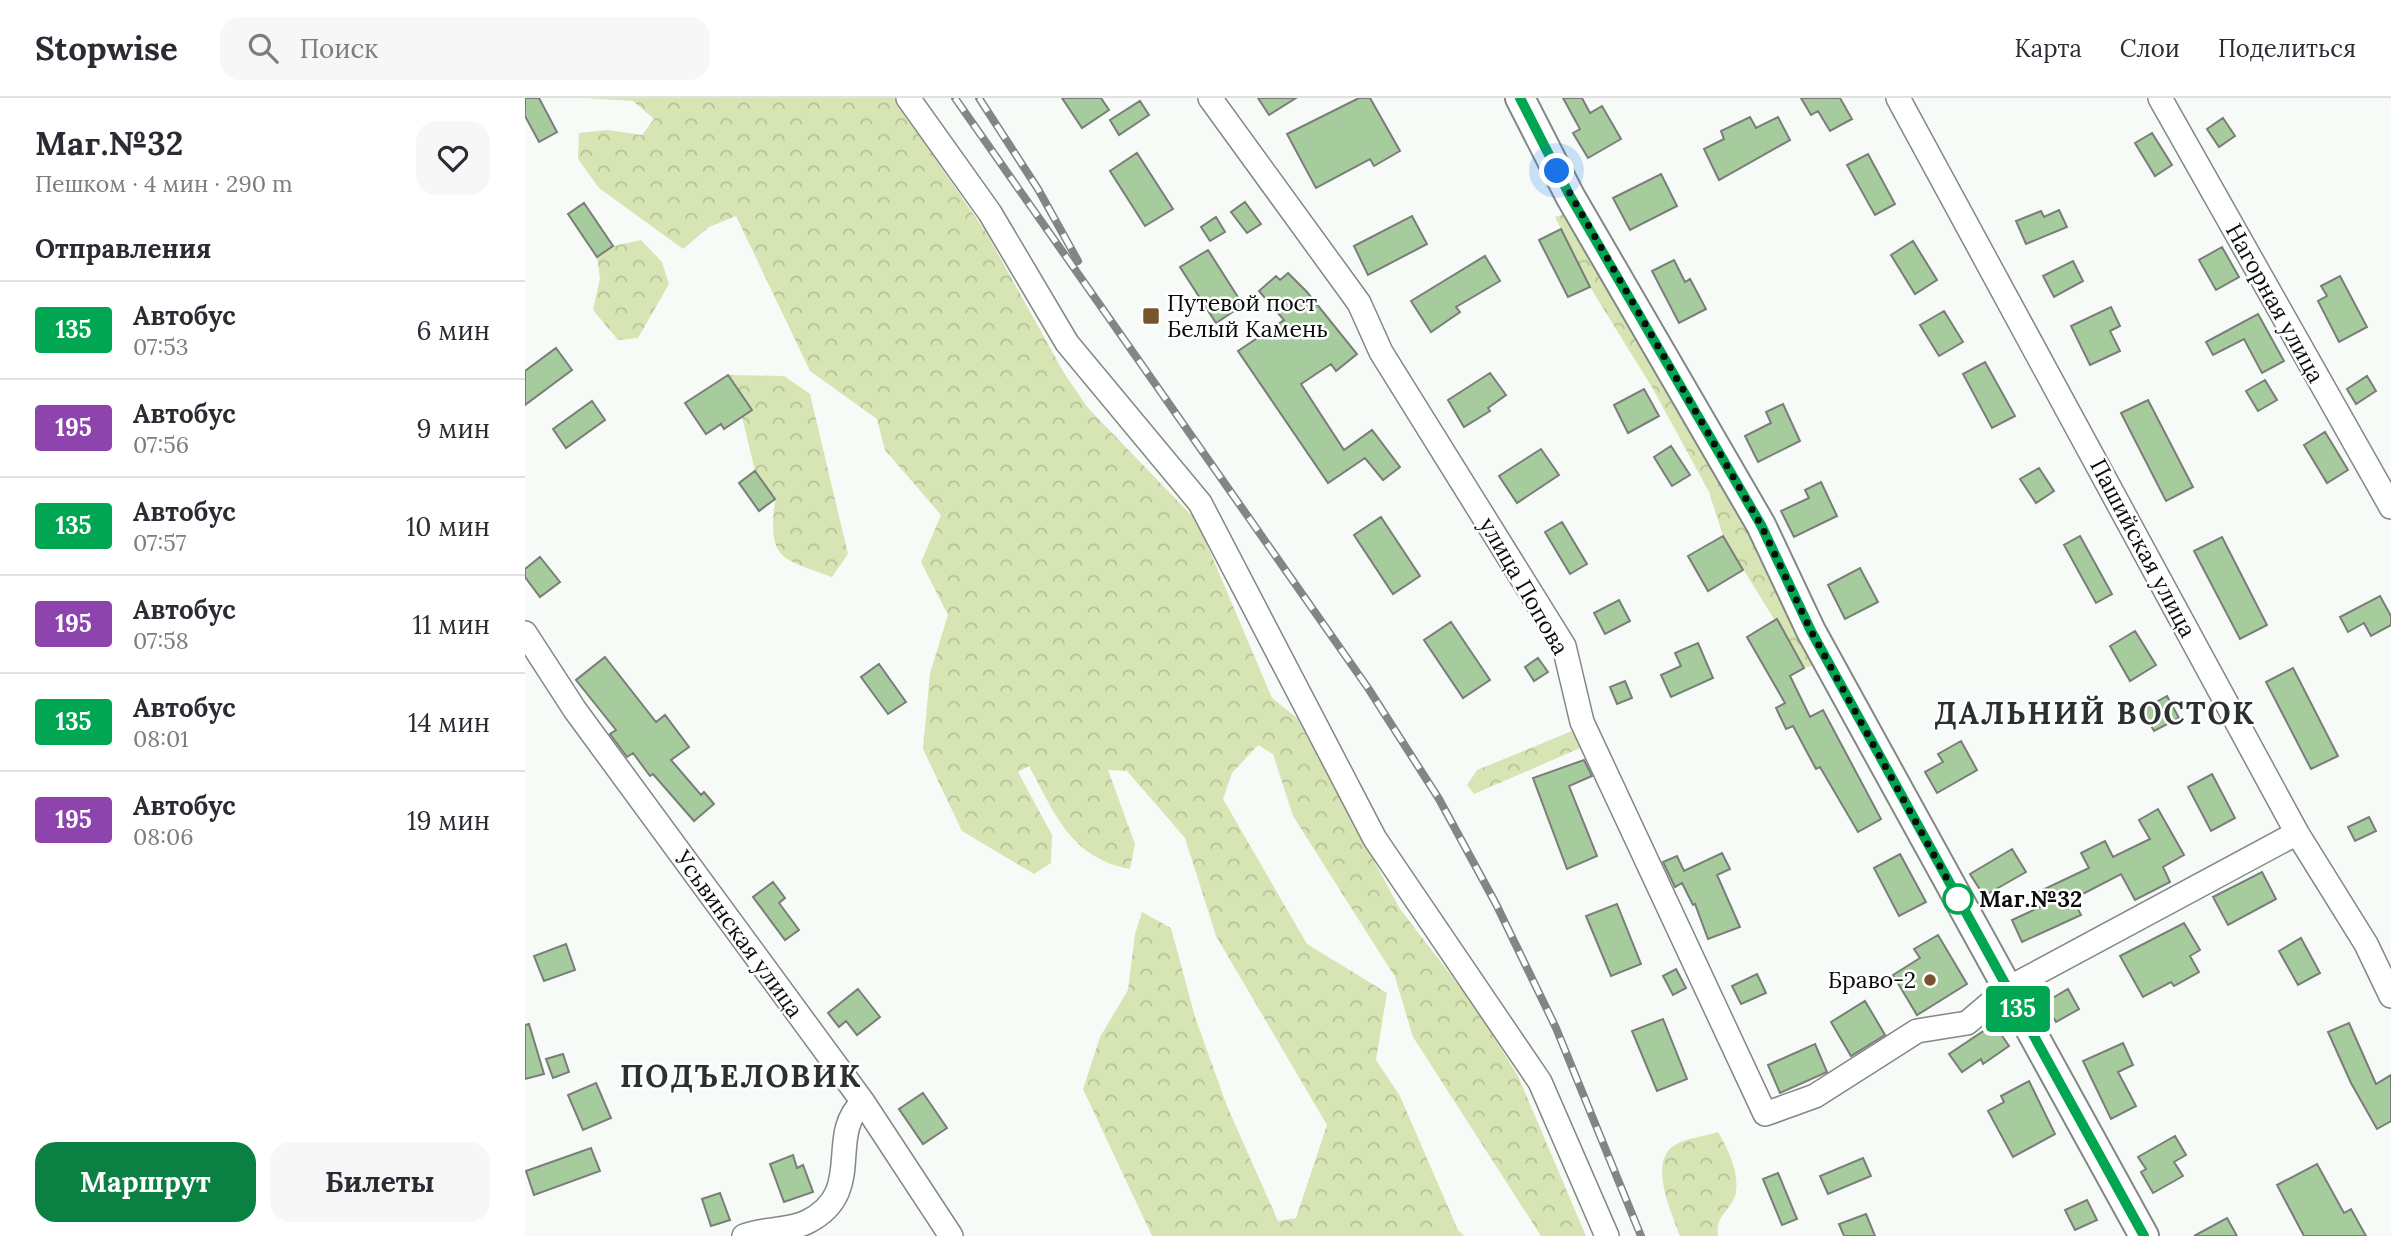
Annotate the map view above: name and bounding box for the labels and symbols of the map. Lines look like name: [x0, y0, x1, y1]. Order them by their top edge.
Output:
your location: [1539, 153, 1574, 188]
street label: Нагорная улица: [2220, 218, 2331, 388]
place label: Путевой пост Белый Камень: [1167, 288, 1328, 343]
marker: Путевой пост Белый Камень: [1141, 306, 1161, 326]
street label: Пашийская улица: [2084, 453, 2203, 642]
street label: улица Попова: [1473, 512, 1576, 660]
district label: ДАЛЬНИЙ ВОСТОК: [1934, 694, 2256, 732]
street label: Усьвинская улица: [668, 844, 810, 1023]
marker: Маг.№32: [1943, 884, 1973, 914]
place label: Маг.№32: [1979, 884, 2082, 913]
place label: Браво-2: [1828, 965, 1916, 994]
marker: Браво-2: [1922, 972, 1938, 988]
line badge: 135: [1978, 986, 2058, 1032]
district label: ПОДЪЕЛОВИК: [620, 1057, 862, 1095]

